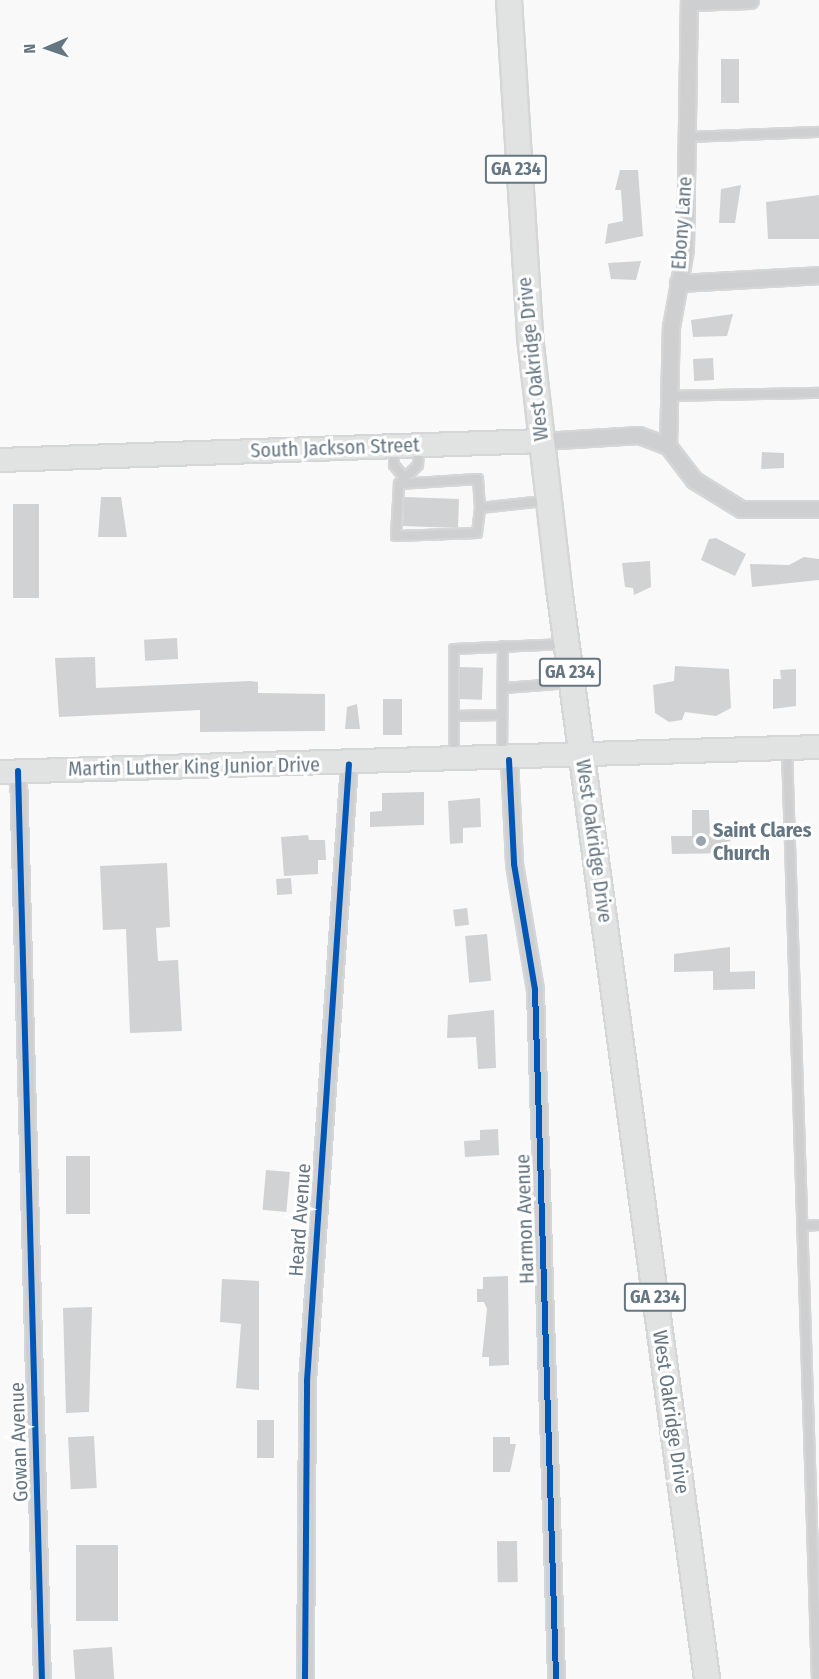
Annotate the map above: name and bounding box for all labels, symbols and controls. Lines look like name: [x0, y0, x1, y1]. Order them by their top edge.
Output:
north arrow: [18, 18, 78, 78]
text: N: [20, 44, 39, 54]
road number: GA 234: [484, 154, 548, 184]
street label: Ebony Lane: [667, 176, 697, 270]
street label: West Oakridge Drive: [512, 276, 554, 442]
street label: South Jackson Street: [250, 433, 420, 463]
road number: GA 234: [538, 657, 602, 687]
street label: Martin Luther King Junior Drive: [68, 753, 320, 781]
street label: West Oakridge Drive: [571, 758, 617, 924]
place label: Saint Clares Church: [713, 818, 811, 865]
marker: Saint Clares Church: [694, 834, 708, 848]
street label: Harmon Avenue: [511, 1154, 539, 1284]
street label: Heard Avenue: [284, 1163, 316, 1277]
road number: GA 234: [624, 1282, 686, 1312]
street label: West Oakridge Drive: [648, 1329, 694, 1495]
street label: Gowan Avenue: [5, 1382, 33, 1502]

